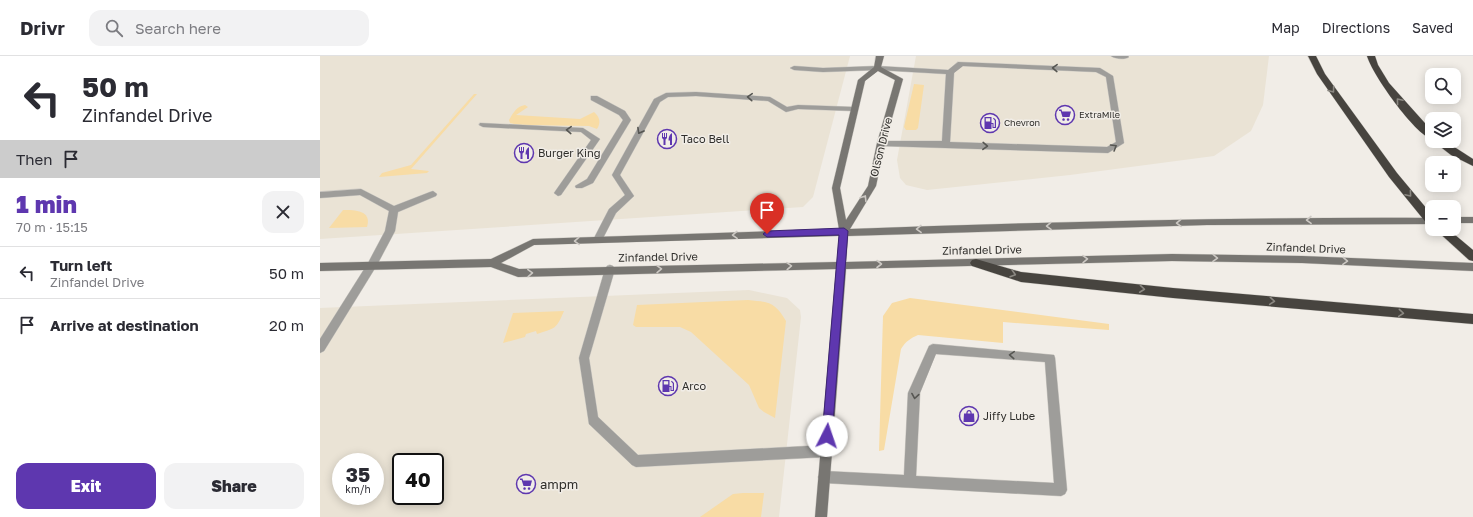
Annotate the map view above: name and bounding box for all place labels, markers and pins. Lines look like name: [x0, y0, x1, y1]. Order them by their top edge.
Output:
supermarket icon: ExtraMile: [1054, 104, 1076, 126]
place label: ExtraMile: [1079, 109, 1120, 120]
fuel station icon: Chevron: [979, 112, 1001, 134]
place label: Chevron: [1004, 117, 1040, 128]
restaurant icon: Taco Bell: [656, 128, 678, 150]
place label: Taco Bell: [681, 132, 730, 145]
restaurant icon: Burger King: [513, 142, 535, 164]
place label: Burger King: [538, 146, 600, 159]
pin: [750, 193, 784, 234]
fuel station icon: Arco: [657, 375, 679, 397]
place label: Arco: [682, 379, 707, 392]
shop icon: Jiffy Lube: [958, 405, 980, 427]
place label: Jiffy Lube: [983, 409, 1035, 422]
supermarket icon: ampm: [515, 473, 537, 495]
place label: ampm: [540, 476, 578, 492]

